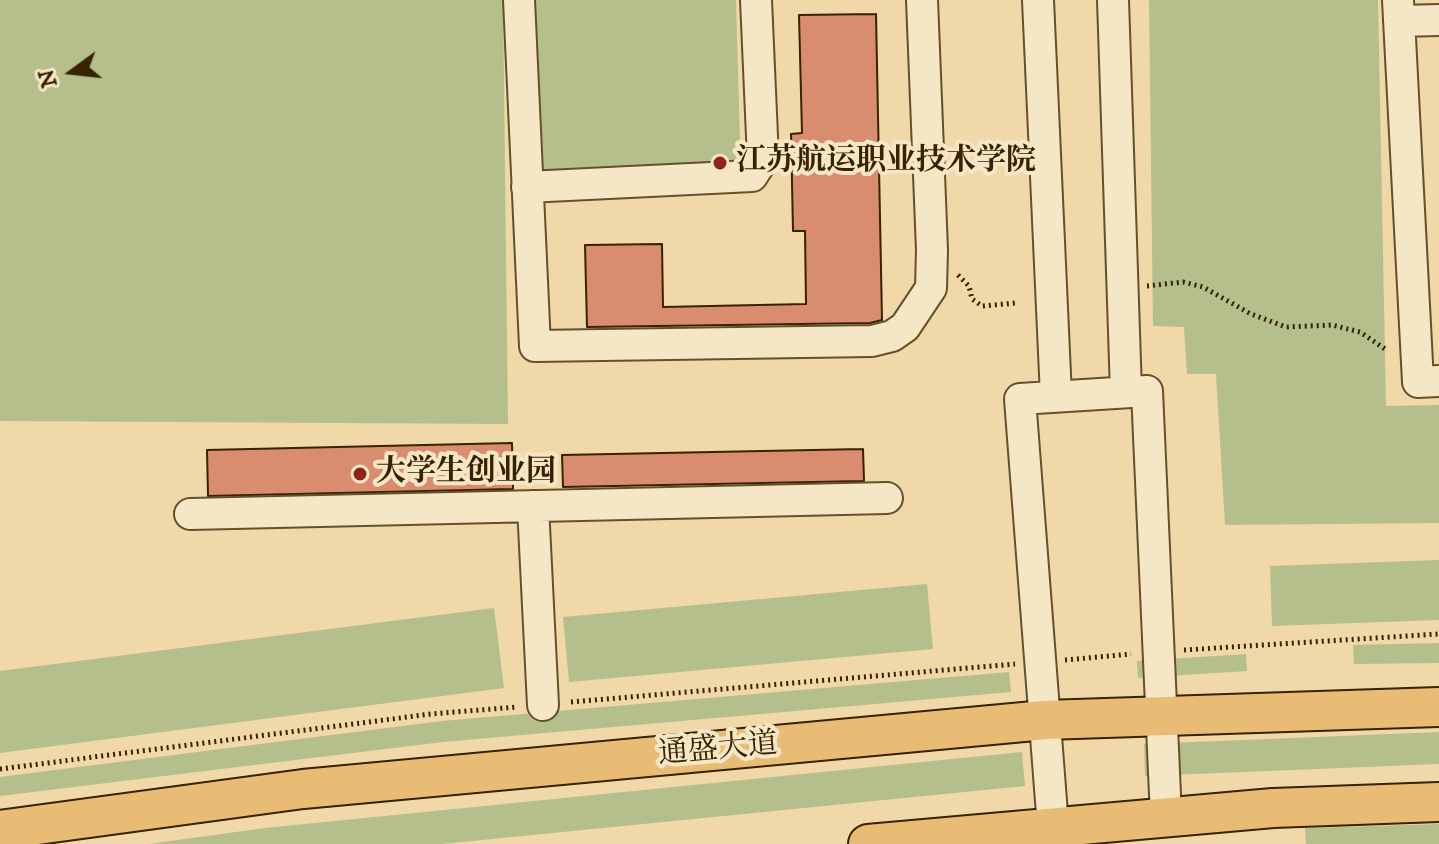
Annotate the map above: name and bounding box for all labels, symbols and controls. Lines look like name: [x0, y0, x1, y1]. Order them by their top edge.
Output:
north arrow: [32, 32, 112, 112]
text: N: [33, 66, 64, 91]
place label: 江苏航运职业技术学院: [736, 145, 1036, 181]
marker: 江苏航运职业技术学院: [711, 154, 729, 172]
place label: 大学生创业园: [376, 456, 556, 492]
marker: 大学生创业园: [351, 465, 369, 483]
street label: 通盛大道: [657, 728, 779, 774]

